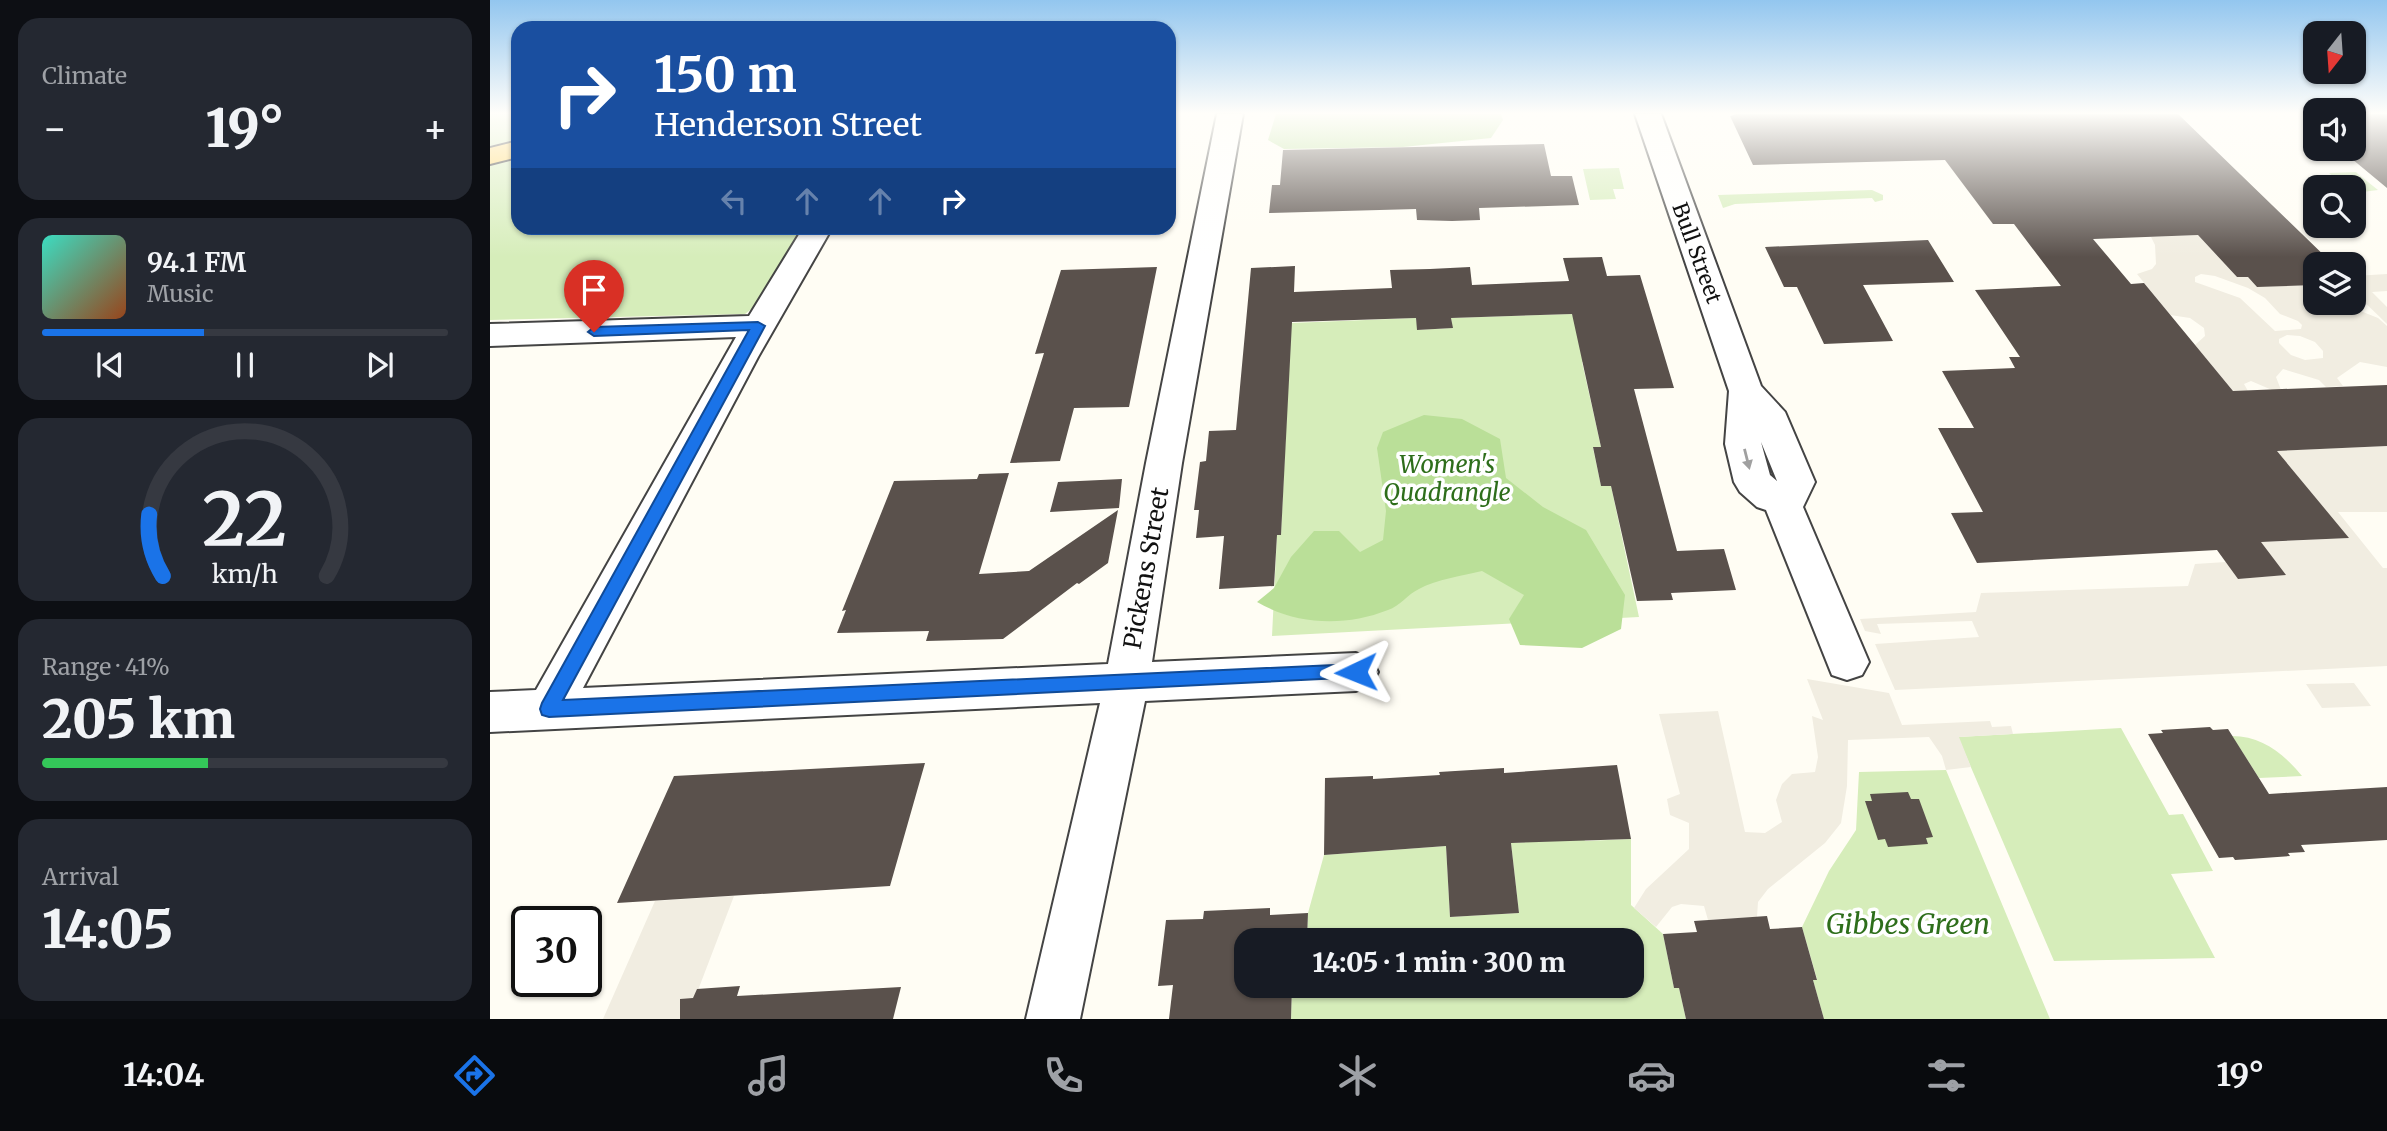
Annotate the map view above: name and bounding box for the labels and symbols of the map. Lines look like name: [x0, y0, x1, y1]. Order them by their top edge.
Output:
north arrow: [2303, 21, 2366, 84]
street label: Bull Street: [1666, 199, 1728, 307]
pin: [564, 260, 624, 332]
one-way arrow: [1742, 448, 1753, 470]
park label: Women's Quadrangle: [1383, 449, 1511, 508]
street label: Pickens Street: [1116, 484, 1176, 651]
position arrow: [1319, 635, 1393, 709]
speed limit sign: 30: [511, 906, 602, 997]
park label: Gibbes Green: [1826, 906, 1990, 942]

